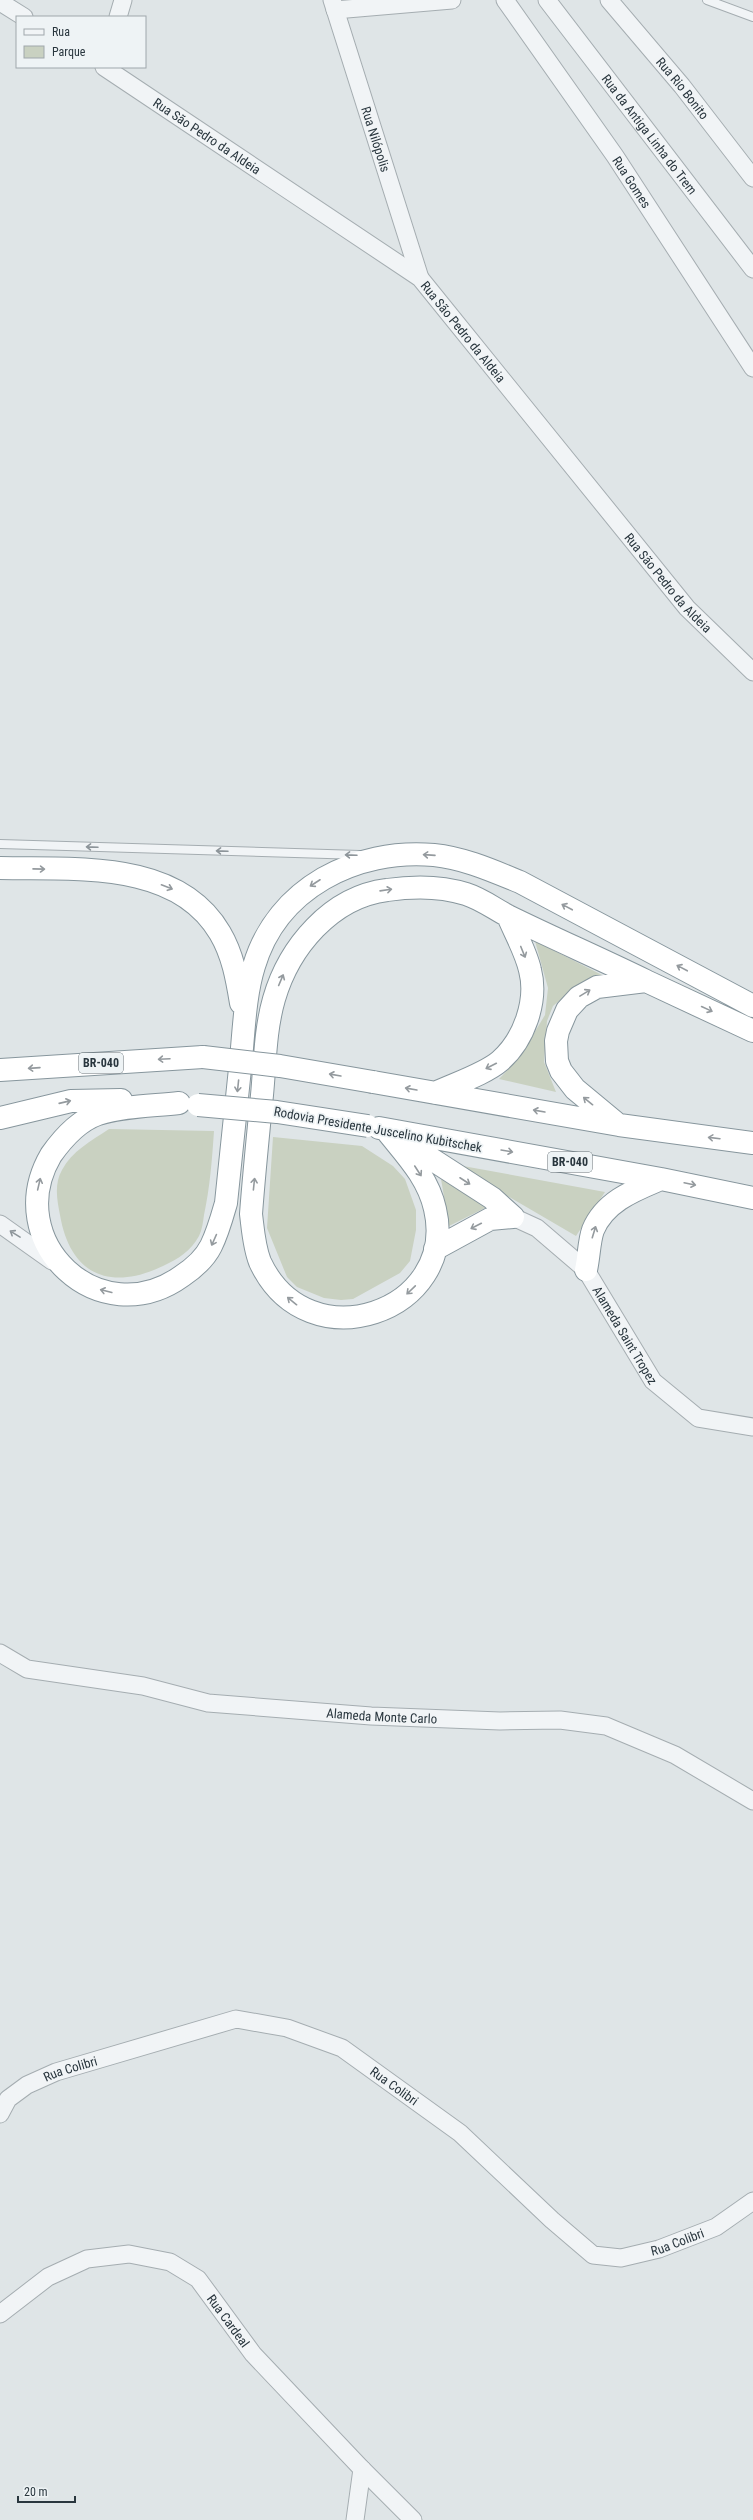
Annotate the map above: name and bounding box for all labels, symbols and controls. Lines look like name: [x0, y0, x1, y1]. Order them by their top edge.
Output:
legend: [16, 16, 146, 68]
text: Rua: [52, 25, 70, 39]
text: Parque: [52, 45, 86, 59]
street label: Rua Rio Bonito: [653, 55, 712, 122]
street label: Rua da Antiga Linha do Trem: [599, 72, 700, 197]
street label: Rua São Pedro da Aldeia: [150, 95, 263, 177]
street label: Rua Nilópolis: [358, 105, 393, 174]
street label: Rua Gomes: [609, 154, 654, 211]
street label: Rua São Pedro da Aldeia: [418, 278, 508, 386]
street label: Rua São Pedro da Aldeia: [621, 530, 714, 636]
one-way arrow: [86, 843, 99, 851]
one-way arrow: [216, 847, 229, 855]
one-way arrow: [345, 851, 358, 858]
one-way arrow: [423, 852, 436, 859]
one-way arrow: [32, 865, 45, 873]
one-way arrow: [310, 879, 321, 887]
one-way arrow: [160, 883, 172, 891]
one-way arrow: [379, 886, 392, 894]
one-way arrow: [561, 903, 573, 910]
one-way arrow: [520, 946, 527, 958]
one-way arrow: [676, 964, 688, 971]
one-way arrow: [278, 974, 285, 986]
one-way arrow: [579, 989, 590, 997]
one-way arrow: [700, 1006, 712, 1013]
road number: BR-040: [79, 1053, 123, 1073]
one-way arrow: [158, 1056, 171, 1063]
one-way arrow: [485, 1063, 497, 1070]
one-way arrow: [28, 1064, 41, 1071]
one-way arrow: [328, 1071, 341, 1079]
one-way arrow: [234, 1079, 241, 1092]
one-way arrow: [405, 1084, 418, 1092]
one-way arrow: [583, 1097, 594, 1106]
one-way arrow: [58, 1098, 71, 1106]
street label: Rodovia Presidente Juscelino Kubitschek: [273, 1104, 483, 1155]
one-way arrow: [533, 1107, 546, 1115]
one-way arrow: [708, 1134, 721, 1142]
one-way arrow: [500, 1147, 513, 1155]
road number: BR-040: [548, 1152, 592, 1172]
one-way arrow: [414, 1165, 422, 1176]
one-way arrow: [35, 1177, 43, 1190]
one-way arrow: [460, 1177, 471, 1185]
one-way arrow: [250, 1178, 257, 1191]
one-way arrow: [683, 1181, 696, 1189]
one-way arrow: [470, 1223, 482, 1230]
one-way arrow: [591, 1225, 598, 1238]
one-way arrow: [9, 1229, 21, 1237]
one-way arrow: [210, 1234, 217, 1246]
street label: Alameda Saint Tropez: [590, 1284, 660, 1387]
one-way arrow: [406, 1285, 416, 1295]
one-way arrow: [100, 1287, 113, 1295]
one-way arrow: [287, 1297, 297, 1306]
street label: Alameda Monte Carlo: [326, 1705, 437, 1727]
street label: Rua Colibri: [41, 2053, 99, 2085]
street label: Rua Colibri: [367, 2064, 421, 2109]
street label: Rua Colibri: [649, 2225, 706, 2259]
street label: Rua Cardeal: [204, 2292, 252, 2350]
scale bar: [18, 2478, 75, 2504]
text: 20 m: [24, 2485, 48, 2499]

